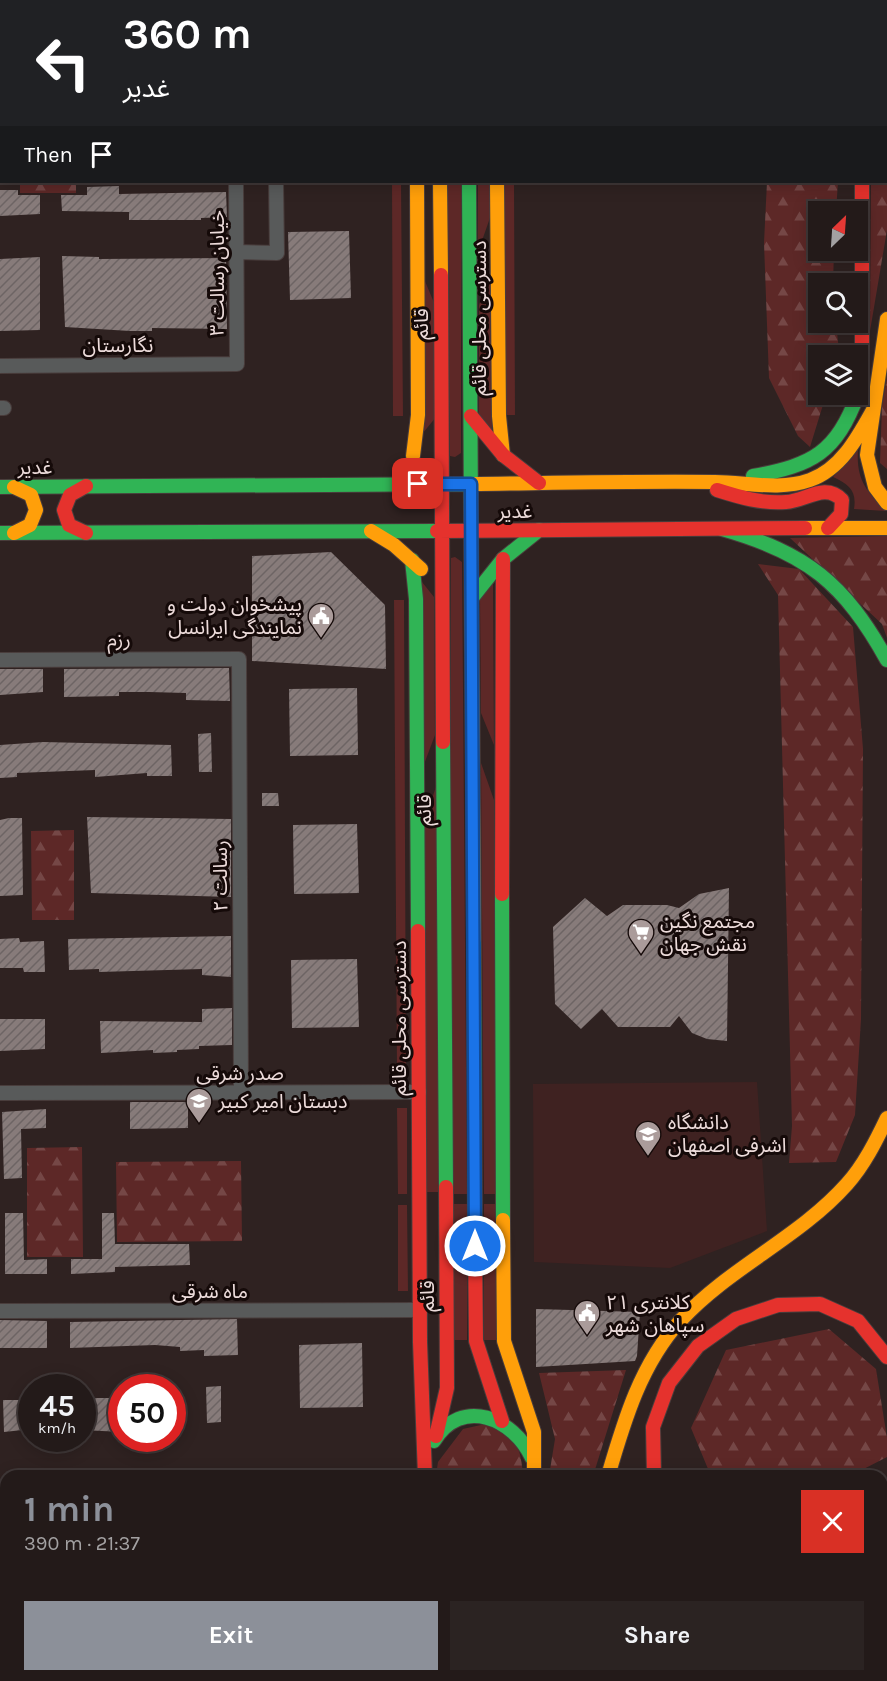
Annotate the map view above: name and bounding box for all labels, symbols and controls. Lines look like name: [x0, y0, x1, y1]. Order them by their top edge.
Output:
text: 360 m: [123, 9, 252, 59]
icon: left: [24, 24, 102, 102]
text: غدیر: [123, 72, 170, 104]
icon: arrive: [85, 138, 118, 171]
text: Then: [24, 142, 73, 168]
north arrow: [808, 201, 868, 261]
map controls: [808, 201, 868, 405]
street label: خیابان رسالت ۳: [206, 210, 229, 336]
street label: دسترسی محلی قائم: [468, 240, 494, 396]
button: search: [808, 273, 868, 333]
street label: قائم: [410, 308, 436, 340]
street label: نگارستان: [83, 334, 153, 357]
button: layers: [808, 345, 868, 405]
street label: غدیر: [17, 456, 52, 479]
pin: [392, 458, 443, 509]
icon: arrive: [401, 467, 434, 500]
street label: غدیر: [497, 500, 532, 523]
place label: پیشخوان دولت و نمایندگی ایرانسل: [167, 593, 302, 639]
public building icon: پیشخوان دولت و نمایندگی ایرانسل: [306, 601, 336, 639]
street label: رزم: [107, 628, 131, 654]
street label: قائم: [413, 794, 439, 826]
street label: رسالت ۲: [209, 840, 232, 912]
place label: مجتمع نگین نقش جهان: [660, 910, 755, 956]
supermarket icon: مجتمع نگین نقش جهان: [626, 917, 656, 955]
street label: دسترسی محلی قائم: [388, 940, 414, 1096]
street label: صدر شرقی: [196, 1062, 284, 1085]
school or university icon: دبستان امیر کبیر: [184, 1086, 214, 1124]
place label: دبستان امیر کبیر: [217, 1090, 348, 1113]
place label: دانشگاه اشرفی اصفهان: [668, 1111, 787, 1157]
school or university icon: دانشگاه اشرفی اصفهان: [633, 1119, 663, 1157]
position arrow: [443, 1214, 507, 1278]
street label: ماه شرقی: [172, 1280, 248, 1303]
street label: قائم: [416, 1280, 442, 1312]
place label: کلانتری ۲۱ سپاهان شهر: [605, 1291, 704, 1338]
public building icon: کلانتری ۲۱ سپاهان شهر: [572, 1298, 602, 1336]
speed limit sign: 50: [108, 1374, 186, 1452]
text: 45: [39, 1388, 75, 1424]
text: km/h: [38, 1419, 76, 1437]
text: 1 min: [24, 1488, 114, 1530]
button: close: [801, 1490, 864, 1553]
text: 390 m · 21:37: [24, 1532, 140, 1555]
button: Exit: [24, 1601, 438, 1670]
button: Share: [450, 1601, 864, 1670]

